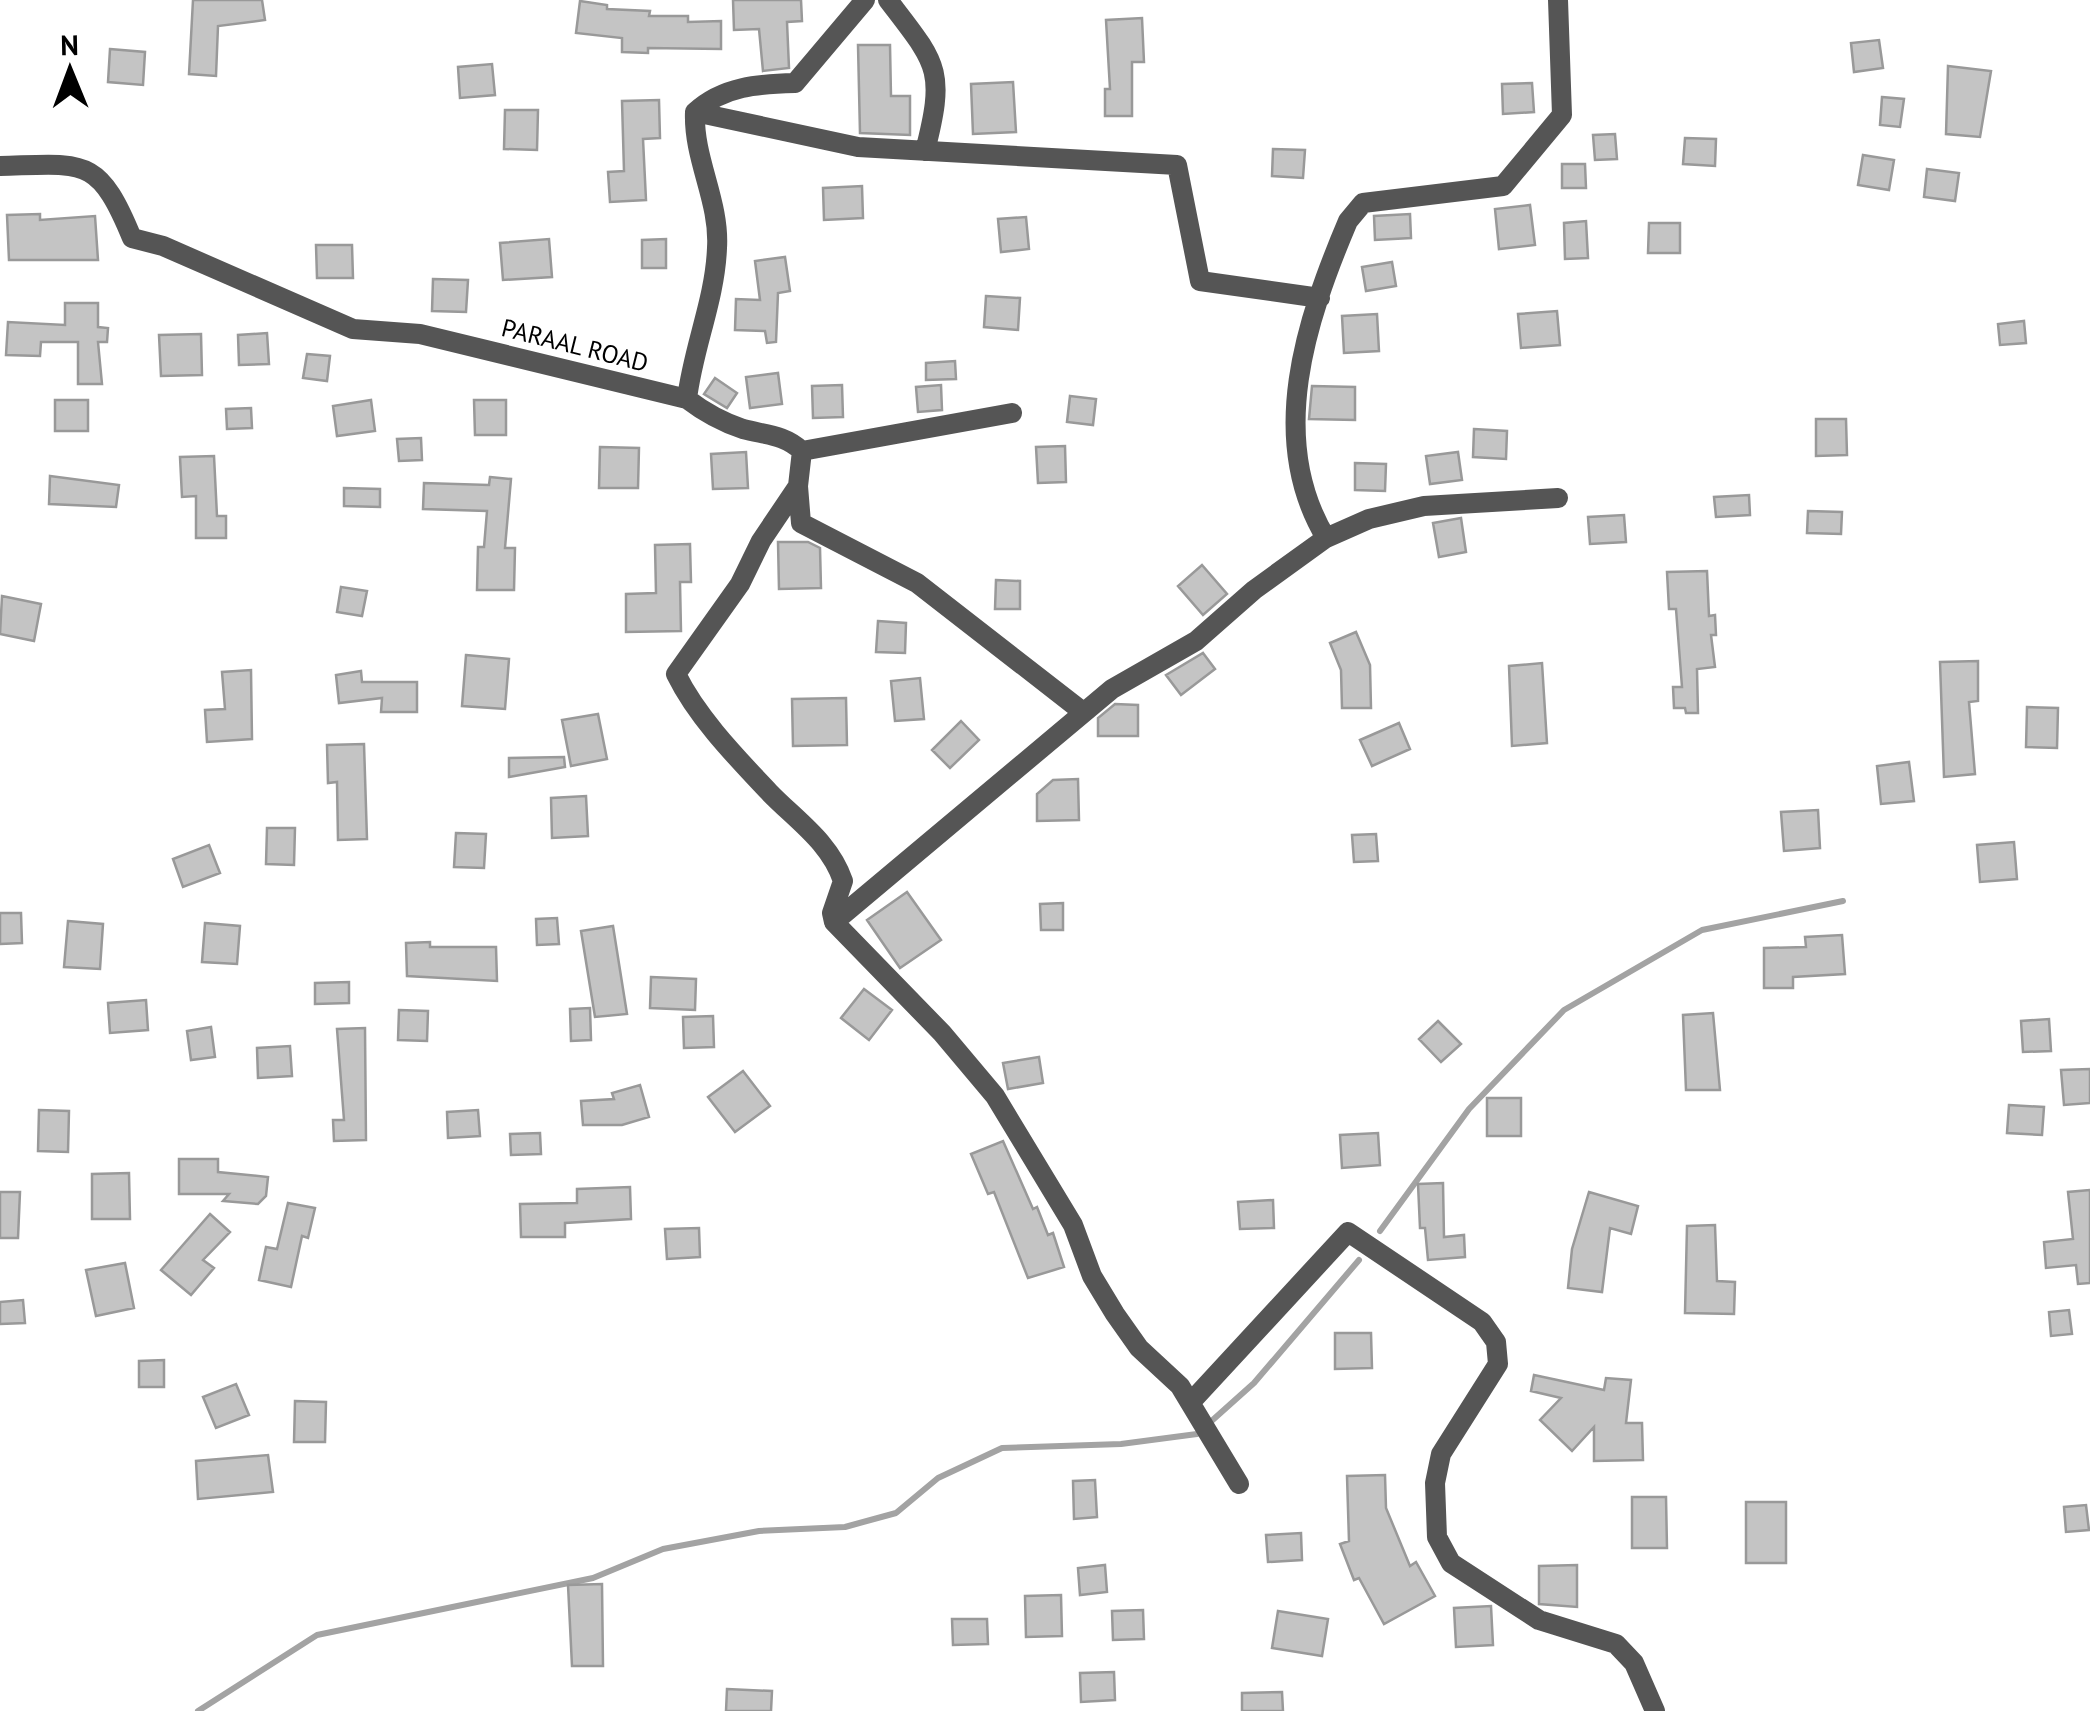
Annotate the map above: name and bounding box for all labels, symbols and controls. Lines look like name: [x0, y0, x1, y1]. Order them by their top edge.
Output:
north arrow: [20, 20, 120, 120]
text: N: [60, 26, 79, 63]
street label: PARAAL ROAD: [498, 311, 652, 379]

